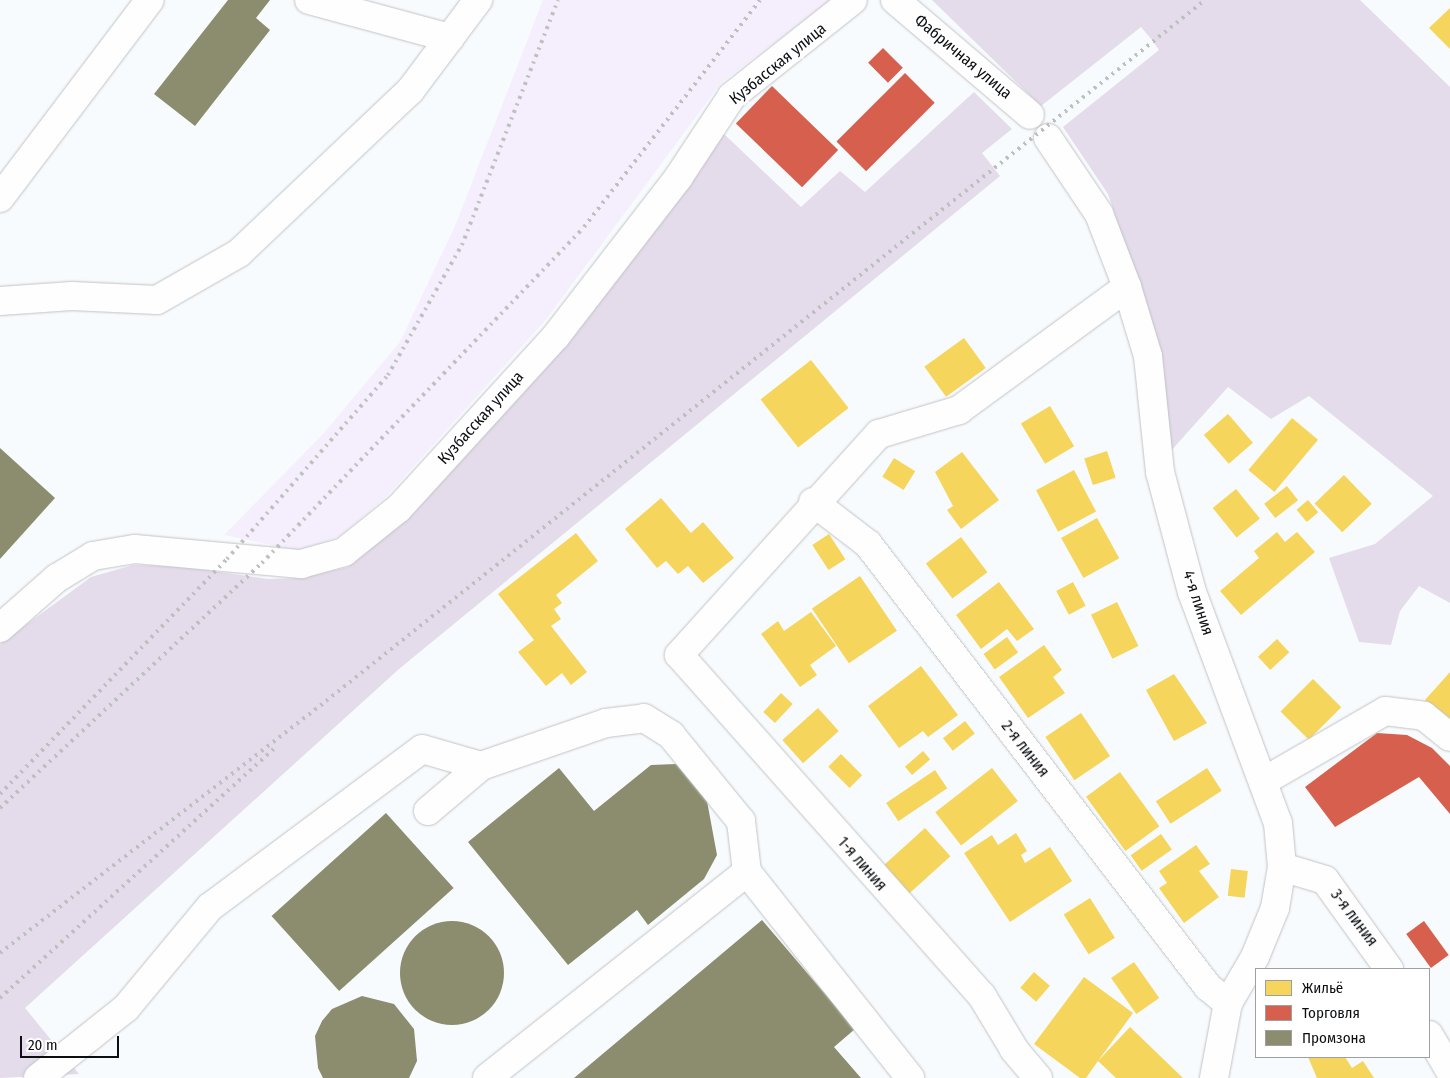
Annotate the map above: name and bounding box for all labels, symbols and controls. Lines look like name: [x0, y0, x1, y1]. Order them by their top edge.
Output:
street label: Фабричная улица: [911, 11, 1015, 103]
street label: Кузбасская улица: [726, 19, 830, 109]
street label: Кузбасская улица: [434, 367, 528, 469]
street label: 4-я линия: [1179, 568, 1217, 638]
street label: 2-я линия: [997, 717, 1053, 781]
street label: 1-я линия: [833, 833, 891, 895]
street label: 3-я линия: [1326, 886, 1382, 950]
legend: [1255, 968, 1430, 1058]
text: Жильё: [1302, 979, 1343, 997]
text: Торговля: [1302, 1004, 1360, 1022]
scale bar: [22, 1026, 121, 1058]
text: Промзона: [1302, 1029, 1366, 1047]
text: 20 m: [28, 1036, 58, 1054]

